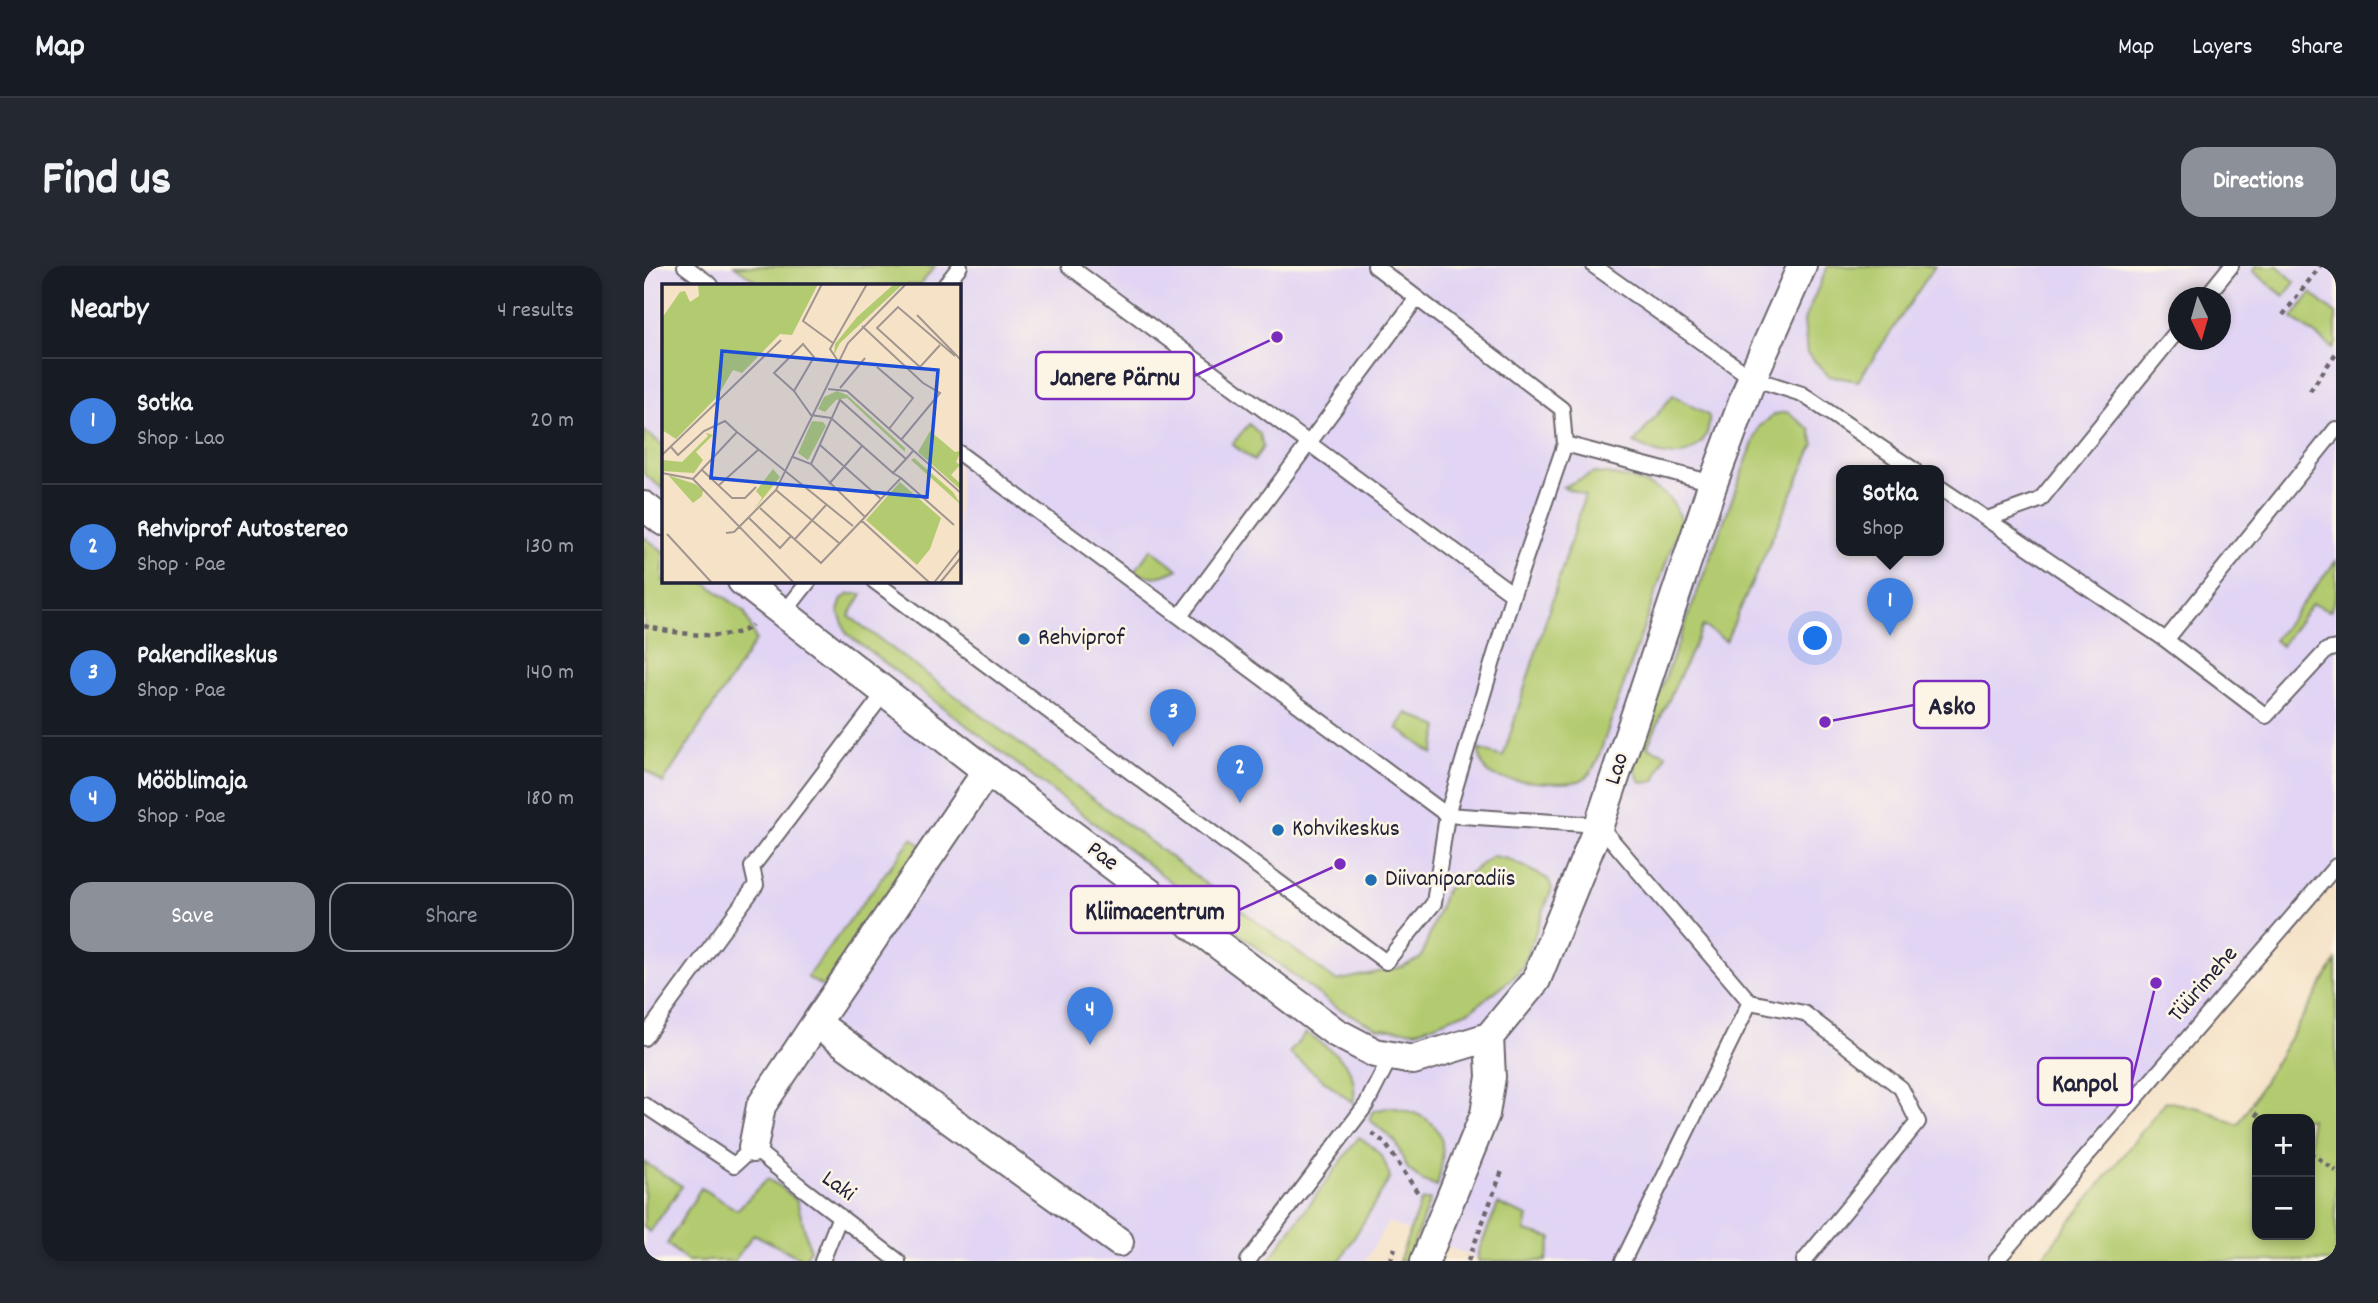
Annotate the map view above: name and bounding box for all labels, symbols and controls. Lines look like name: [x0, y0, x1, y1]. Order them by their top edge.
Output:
text: Map: [35, 25, 85, 72]
text: Map: [2118, 31, 2154, 65]
text: Layers: [2192, 31, 2253, 65]
text: Share: [2291, 31, 2343, 65]
text: Find us: [42, 147, 171, 217]
button: Directions: [2181, 147, 2336, 217]
inset map: [662, 284, 961, 583]
north arrow: [2168, 287, 2231, 350]
text: Nearby: [70, 290, 148, 333]
text: 4 results: [497, 295, 574, 328]
callout: Janere Pärnu: [1036, 352, 1194, 399]
text: Janere Pärnu: [1050, 361, 1180, 398]
text: Sotka: [137, 386, 192, 423]
text: 1: [90, 405, 96, 438]
text: 20 m: [530, 405, 574, 438]
text: Shop · Lao: [137, 423, 225, 456]
popup: [1836, 465, 1944, 556]
text: Sotka: [1862, 476, 1918, 513]
text: Rehviprof Autostereo: [137, 512, 348, 549]
text: Shop: [1862, 513, 1904, 546]
text: 2: [88, 531, 98, 564]
text: 130 m: [525, 531, 574, 564]
text: Shop · Pae: [137, 549, 226, 582]
pin: 1: [1867, 578, 1913, 636]
your location: [1798, 621, 1832, 655]
place label: Rehviprof: [1038, 622, 1125, 656]
marker: Rehviprof: [1016, 631, 1032, 647]
text: Pakendikeskus: [137, 638, 278, 675]
text: 3: [88, 657, 98, 690]
text: 140 m: [526, 657, 574, 690]
text: Shop · Pae: [137, 675, 226, 708]
callout: Asko: [1914, 681, 1989, 728]
pin: 3: [1150, 689, 1196, 747]
text: Asko: [1928, 690, 1976, 727]
pin: 2: [1217, 745, 1263, 803]
street label: Lao: [1597, 749, 1639, 789]
text: Mööblimaja: [137, 764, 247, 801]
text: 4: [88, 783, 98, 816]
text: 180 m: [526, 783, 574, 816]
text: Shop · Pae: [137, 801, 226, 834]
place label: Kohvikeskus: [1292, 813, 1400, 847]
marker: Kohvikeskus: [1270, 822, 1286, 838]
street label: Pae: [1079, 834, 1125, 880]
place label: Diivaniparadiis: [1385, 863, 1516, 897]
marker: Diivaniparadiis: [1363, 872, 1379, 888]
button: Save: [70, 882, 315, 952]
button: Share: [329, 882, 574, 952]
callout: Kliimacentrum: [1071, 886, 1239, 933]
text: Kliimacentrum: [1085, 895, 1225, 932]
street label: Tüürimehe: [2161, 939, 2247, 1031]
pin: 4: [1067, 987, 1113, 1045]
callout: Kanpol: [2038, 1058, 2132, 1105]
text: Kanpol: [2052, 1067, 2119, 1104]
map controls: [2252, 1114, 2315, 1240]
button: +: [2252, 1114, 2315, 1177]
street label: Laki: [814, 1163, 862, 1211]
button: −: [2252, 1177, 2315, 1240]

